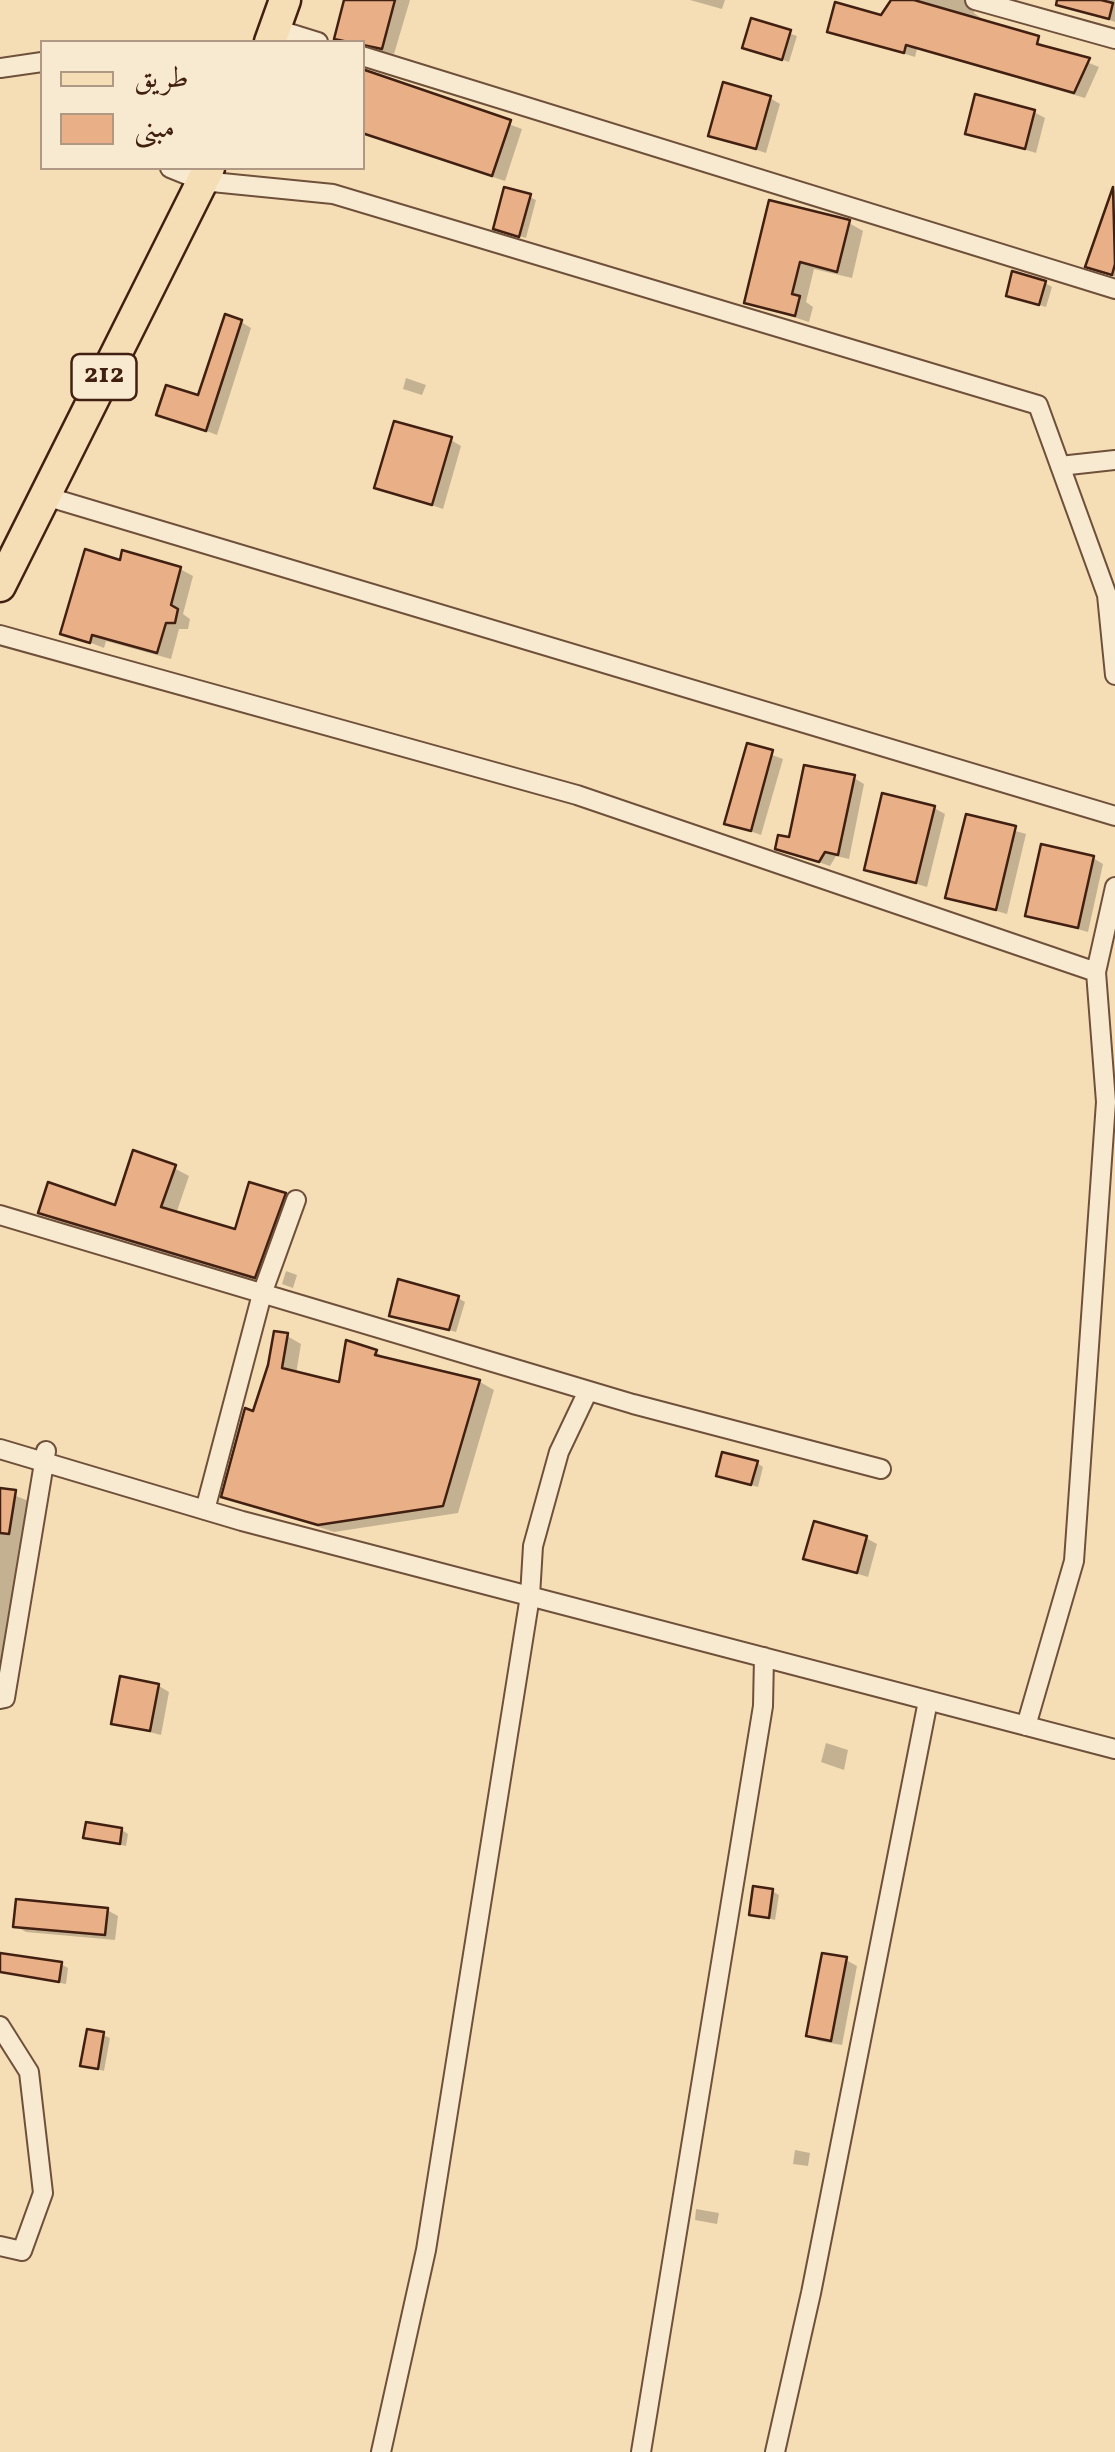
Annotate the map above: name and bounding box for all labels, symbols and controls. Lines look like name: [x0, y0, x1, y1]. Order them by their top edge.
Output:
legend: [40, 40, 365, 170]
text: طريق: [134, 58, 189, 100]
text: مبنى: [134, 108, 175, 150]
road number: 212: [72, 354, 136, 400]

